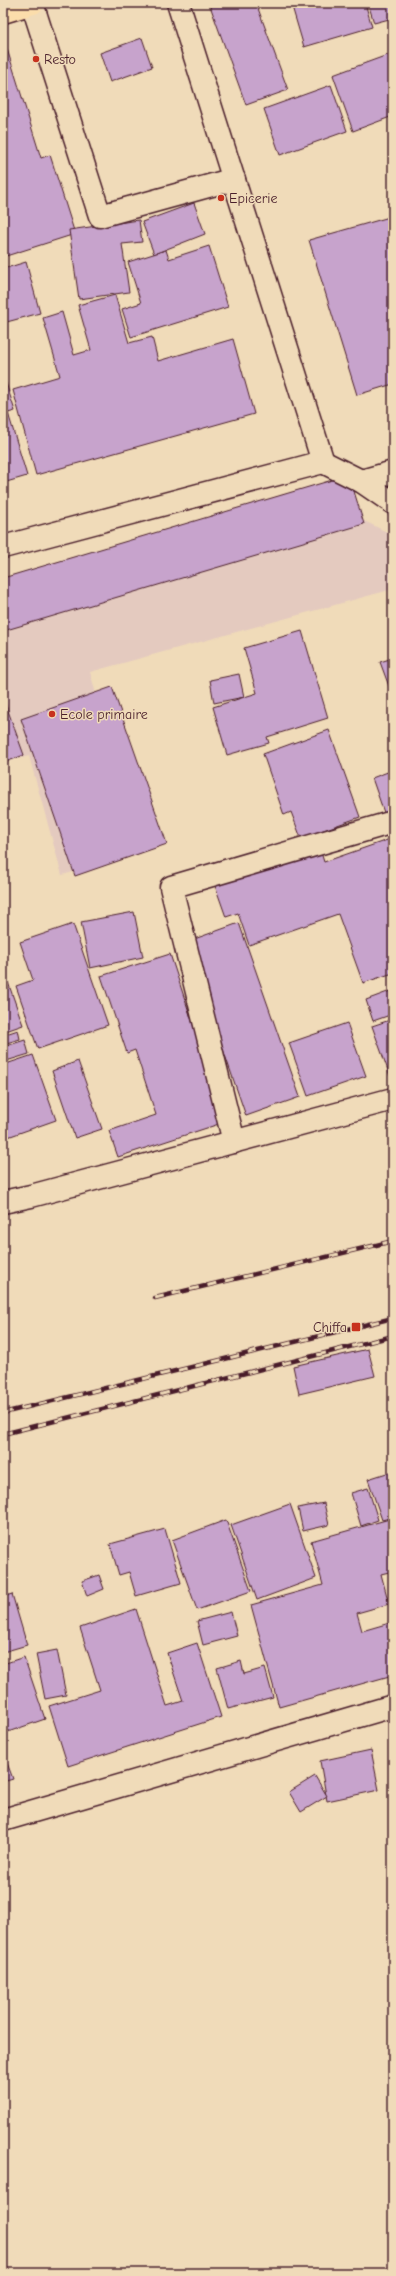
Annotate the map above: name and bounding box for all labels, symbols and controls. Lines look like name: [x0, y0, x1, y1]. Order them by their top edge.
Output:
place label: Resto: [44, 51, 76, 68]
marker: Resto: [31, 54, 41, 64]
place label: Epicerie: [229, 190, 278, 207]
marker: Epicerie: [216, 193, 226, 203]
place label: Ecole primaire: [60, 706, 148, 723]
marker: Ecole primaire: [47, 709, 57, 719]
place label: Chiffa: [313, 1319, 347, 1336]
marker: Chiffa: [350, 1321, 362, 1333]

